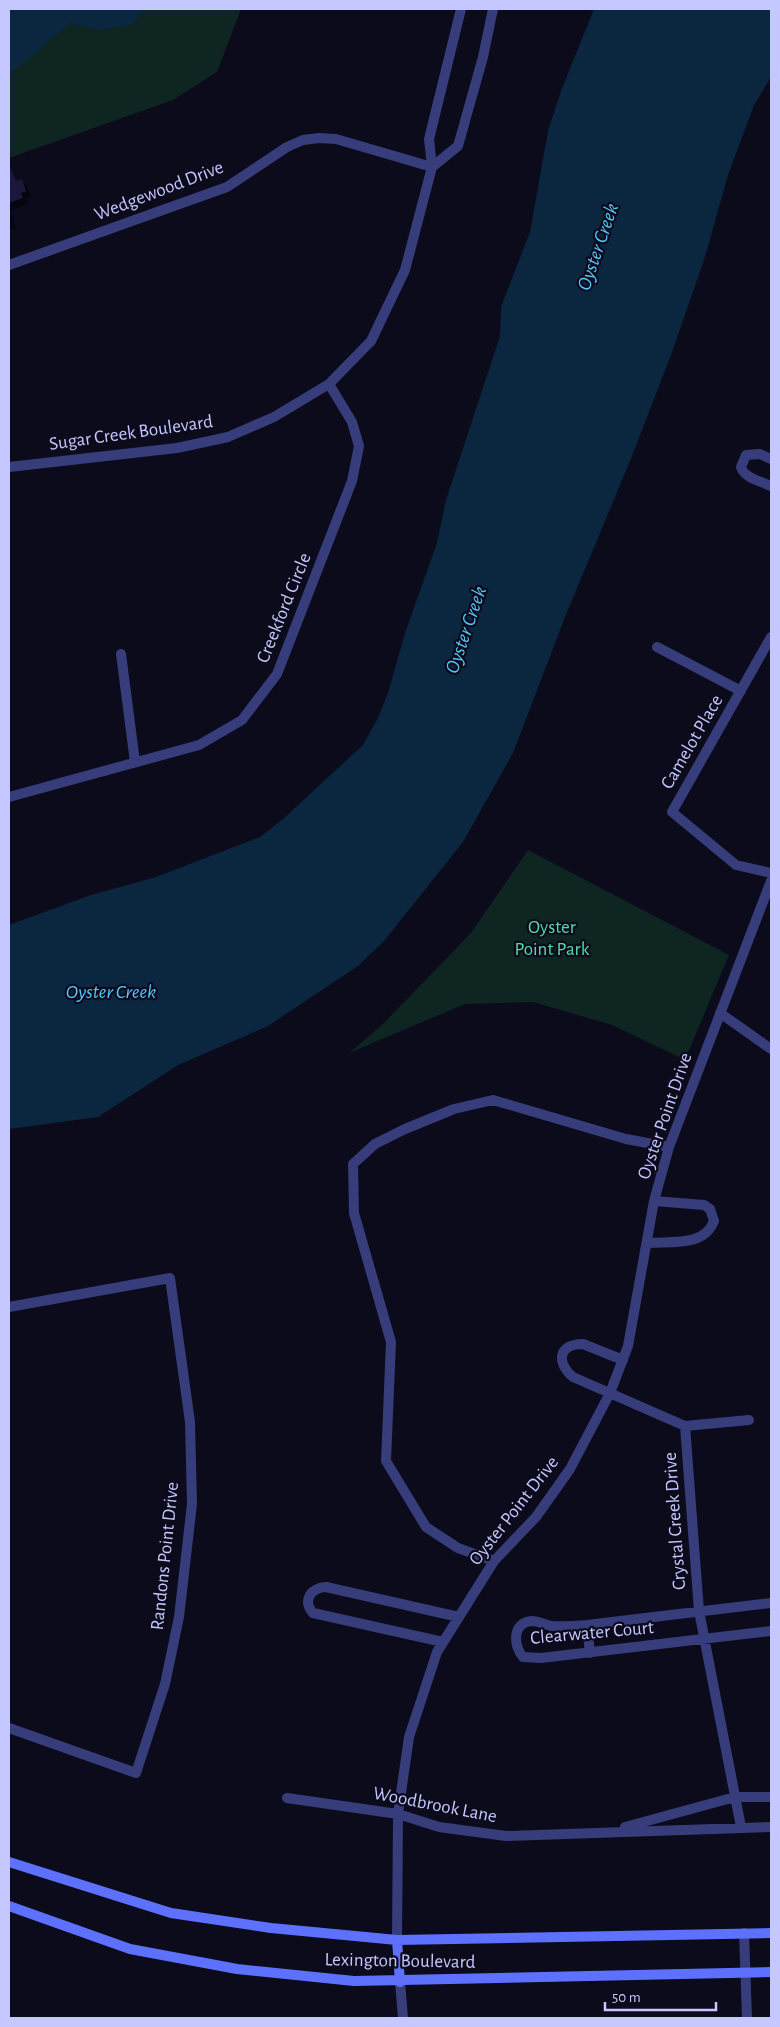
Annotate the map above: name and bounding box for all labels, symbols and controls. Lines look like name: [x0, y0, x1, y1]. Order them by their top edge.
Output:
street label: Wedgewood Drive: [92, 158, 226, 224]
water label: Oyster Creek: [574, 201, 622, 293]
street label: Sugar Creek Boulevard: [48, 412, 214, 454]
street label: Creekford Circle: [253, 550, 315, 666]
water label: Oyster Creek: [442, 584, 490, 676]
street label: Camelot Place: [658, 692, 726, 792]
park label: Oyster Point Park: [515, 918, 590, 959]
water label: Oyster Creek: [66, 982, 156, 1002]
street label: Oyster Point Drive: [634, 1050, 696, 1182]
street label: Crystal Creek Drive: [661, 1451, 689, 1591]
street label: Oyster Point Drive: [466, 1453, 562, 1569]
street label: Randons Point Drive: [148, 1481, 182, 1631]
street label: Clearwater Court: [529, 1618, 655, 1648]
street label: Woodbrook Lane: [371, 1784, 499, 1826]
street label: Lexington Boulevard: [324, 1950, 476, 1972]
scale bar: [605, 1980, 716, 2012]
text: 50 m: [612, 1990, 641, 2005]

